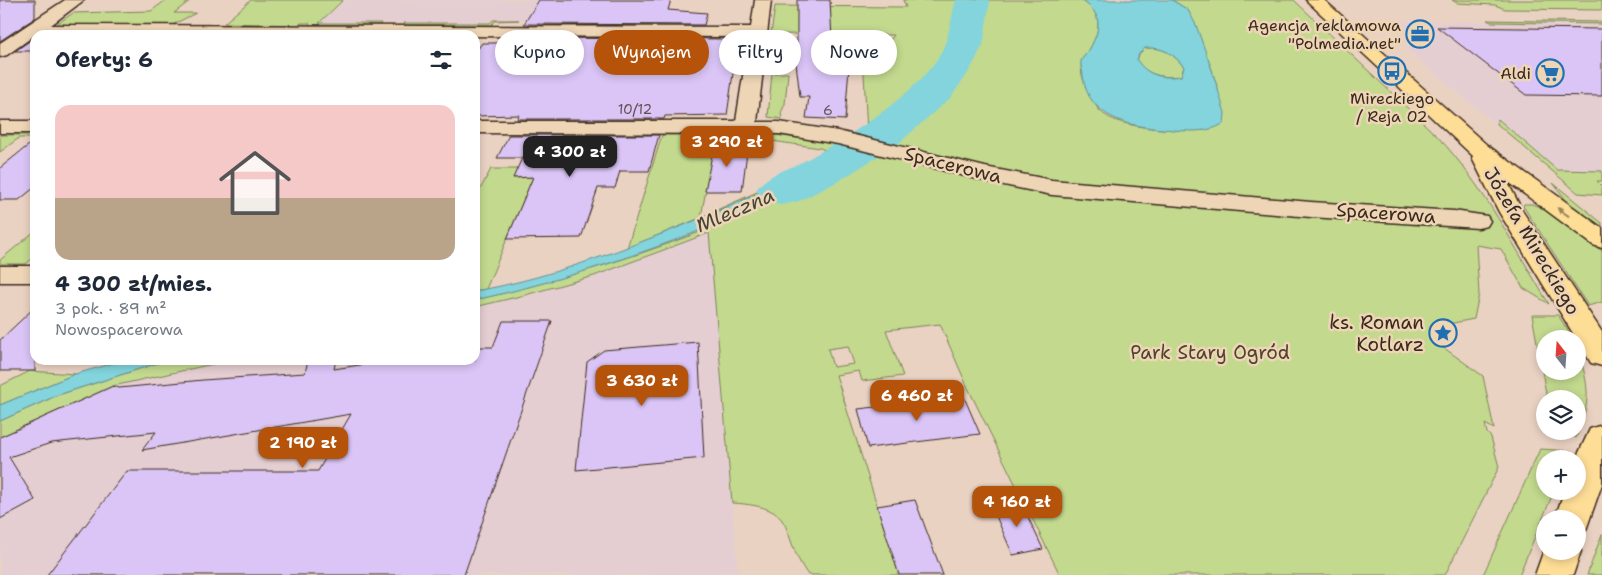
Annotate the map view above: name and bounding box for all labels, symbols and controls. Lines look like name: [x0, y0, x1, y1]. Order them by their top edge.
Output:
place label: Agencja reklamowa "Polmedia.net": [1248, 15, 1401, 54]
office icon: Agencja reklamowa "Polmedia.net": [1405, 19, 1435, 49]
chip: Kupno: [495, 30, 584, 75]
chip: Wynajem: [594, 30, 709, 75]
chip: Filtry: [719, 30, 801, 75]
chip: Nowe: [811, 30, 897, 75]
text: Oferty: 6: [55, 46, 153, 74]
icon: filters: [427, 46, 455, 74]
bus stop icon: Mireckiego / Reja 02: [1377, 56, 1407, 86]
supermarket icon: Aldi: [1535, 58, 1565, 88]
place label: Aldi: [1500, 63, 1531, 84]
place label: Mireckiego / Reja 02: [1350, 88, 1434, 127]
house number: 10/12: [618, 100, 652, 118]
house number: 6: [823, 101, 833, 119]
pin: 3 290 zł: [675, 126, 779, 168]
text: 3 290 zł: [691, 131, 763, 152]
pin: 4 300 zł: [518, 136, 622, 178]
icon: home: [210, 138, 300, 228]
text: 4 300 zł: [534, 141, 606, 162]
street label: Spacerowa: [902, 141, 1004, 189]
street label: Józefa Mireckiego: [1478, 163, 1586, 319]
water label: Mleczna: [692, 182, 778, 238]
street label: Spacerowa: [1335, 197, 1437, 229]
one-way arrow: [1556, 207, 1570, 217]
text: 4 300 zł/mies.: [55, 270, 212, 298]
text: 3 pok. · 89 m²: [55, 298, 167, 319]
place label: ks. Roman Kotlarz: [1329, 310, 1424, 357]
place icon: ks. Roman Kotlarz: [1428, 318, 1458, 348]
text: Nowospacerowa: [55, 319, 183, 340]
north arrow: [1536, 330, 1586, 380]
map controls: [1536, 330, 1586, 560]
park label: Park Stary Ogród: [1130, 340, 1290, 365]
pin: 3 630 zł: [590, 364, 694, 407]
text: 3 630 zł: [606, 370, 678, 391]
pin: 6 460 zł: [865, 380, 969, 422]
text: 6 460 zł: [881, 385, 953, 406]
button: layers: [1536, 390, 1586, 440]
pin: 2 190 zł: [251, 426, 355, 469]
text: 2 190 zł: [269, 432, 337, 453]
button: +: [1536, 450, 1586, 500]
pin: 4 160 zł: [965, 486, 1069, 528]
text: 4 160 zł: [983, 491, 1051, 512]
button: −: [1536, 510, 1586, 560]

